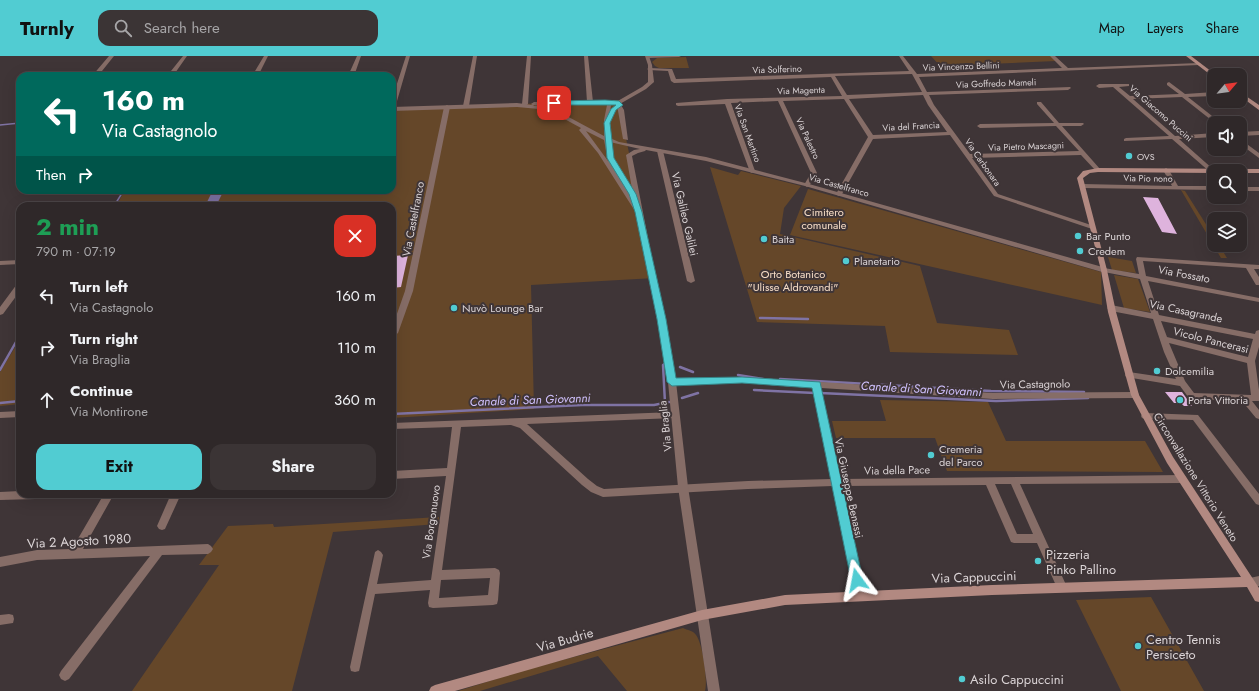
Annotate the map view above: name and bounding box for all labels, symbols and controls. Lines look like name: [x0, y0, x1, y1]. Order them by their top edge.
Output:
search box: [98, 10, 378, 46]
text: Turnly: [20, 15, 74, 42]
icon: search: [112, 17, 134, 39]
text: Search here: [144, 17, 220, 39]
text: Map: [1099, 18, 1125, 38]
text: Layers: [1147, 18, 1183, 38]
text: Share: [1205, 18, 1239, 38]
street label: Via Vincenzo Bellini: [922, 58, 1000, 74]
street label: Via Solferino: [752, 62, 802, 76]
north arrow: [1207, 68, 1247, 108]
map controls: [1207, 68, 1247, 252]
street label: Via Goffredo Mameli: [956, 75, 1036, 91]
text: 160 m: [102, 80, 185, 121]
street label: Via Giacomo Puccini: [1126, 82, 1196, 144]
street label: Via Magenta: [777, 83, 825, 97]
pin: [537, 86, 571, 120]
icon: left: [36, 88, 88, 140]
icon: arrive: [543, 92, 565, 114]
street label: Via San Martino: [731, 102, 765, 164]
street label: Via Palestro: [793, 115, 823, 161]
button: sound: [1207, 116, 1247, 156]
text: Via Castagnolo: [102, 118, 217, 144]
street label: Via del Francia: [882, 118, 940, 134]
street label: Via Carbonara: [962, 136, 1004, 188]
street label: Via Pietro Mascagni: [988, 138, 1064, 154]
place label: OVS: [1137, 150, 1155, 163]
marker: OVS: [1124, 151, 1134, 161]
text: Then: [36, 164, 66, 186]
icon: right: [74, 164, 96, 186]
button: search: [1207, 164, 1247, 204]
street label: Via Galileo Galilei: [668, 170, 702, 258]
street label: Via Castelfranco: [807, 170, 871, 200]
street label: Via Pio nono: [1123, 171, 1173, 185]
street label: Via Castelfranco: [398, 180, 428, 258]
park label: Cimitero comunale: [802, 204, 847, 233]
text: 2 min: [36, 209, 99, 244]
button: layers: [1207, 212, 1247, 252]
button: close: [334, 215, 376, 257]
place label: Bar Punto: [1086, 228, 1131, 244]
place label: Baita: [772, 231, 794, 247]
marker: Bar Punto: [1073, 231, 1083, 241]
marker: Baita: [759, 234, 769, 244]
text: 790 m · 07:19: [36, 242, 116, 261]
place label: Credem: [1088, 243, 1125, 259]
marker: Credem: [1075, 246, 1085, 256]
place label: Planetario: [854, 253, 900, 269]
marker: Planetario: [841, 256, 851, 266]
street label: Via Fossato: [1157, 261, 1211, 287]
park label: Orto Botanico "Ulisse Aldrovandi": [748, 266, 838, 295]
text: Turn left: [70, 276, 128, 298]
icon: left: [36, 285, 58, 307]
text: 160 m: [335, 285, 376, 307]
street label: Via Casagrande: [1148, 295, 1224, 327]
text: Via Castagnolo: [70, 298, 153, 317]
place label: Nuvò Lounge Bar: [462, 300, 543, 316]
marker: Nuvò Lounge Bar: [449, 303, 459, 313]
street label: Vicolo Pancerasi: [1172, 323, 1251, 357]
text: Turn right: [70, 328, 138, 350]
icon: right: [36, 337, 58, 359]
text: 110 m: [337, 337, 376, 359]
text: Via Braglia: [70, 350, 130, 369]
place label: Dolcemilia: [1165, 363, 1214, 379]
marker: Dolcemilia: [1152, 366, 1162, 376]
street label: Via Castagnolo: [1000, 375, 1070, 393]
water label: Canale di San Giovanni: [860, 377, 983, 401]
text: Continue: [70, 380, 133, 402]
icon: ahead: [36, 389, 58, 411]
text: 360 m: [334, 389, 376, 411]
water label: Canale di San Giovanni: [469, 389, 592, 411]
place label: Porta Vittoria: [1188, 392, 1248, 408]
marker: Porta Vittoria: [1175, 395, 1185, 405]
street label: Via Braglia: [654, 400, 676, 452]
text: Via Montirone: [70, 402, 148, 421]
street label: Circonvallazione Vittorio Veneto: [1150, 409, 1242, 545]
street label: Via Giuseppe Benassi: [831, 436, 867, 540]
place label: Cremeria del Parco: [939, 441, 983, 470]
button: Exit: [36, 444, 202, 490]
button: Share: [210, 444, 376, 490]
marker: Cremeria del Parco: [926, 450, 936, 460]
street label: Via della Pace: [864, 461, 931, 479]
street label: Via Borgonuovo: [418, 484, 444, 560]
street label: Via 2 Agosto 1980: [27, 529, 132, 553]
place label: Pizzeria Pinko Pallino: [1046, 545, 1116, 579]
marker: Pizzeria Pinko Pallino: [1033, 556, 1043, 566]
position arrow: [836, 559, 878, 601]
street label: Via Cappuccini: [931, 566, 1017, 588]
street label: Via Budrie: [534, 623, 596, 657]
place label: Centro Tennis Persiceto: [1146, 630, 1221, 664]
marker: Centro Tennis Persiceto: [1133, 641, 1143, 651]
place label: Asilo Cappuccini: [970, 670, 1064, 689]
marker: Asilo Cappuccini: [957, 674, 967, 684]

